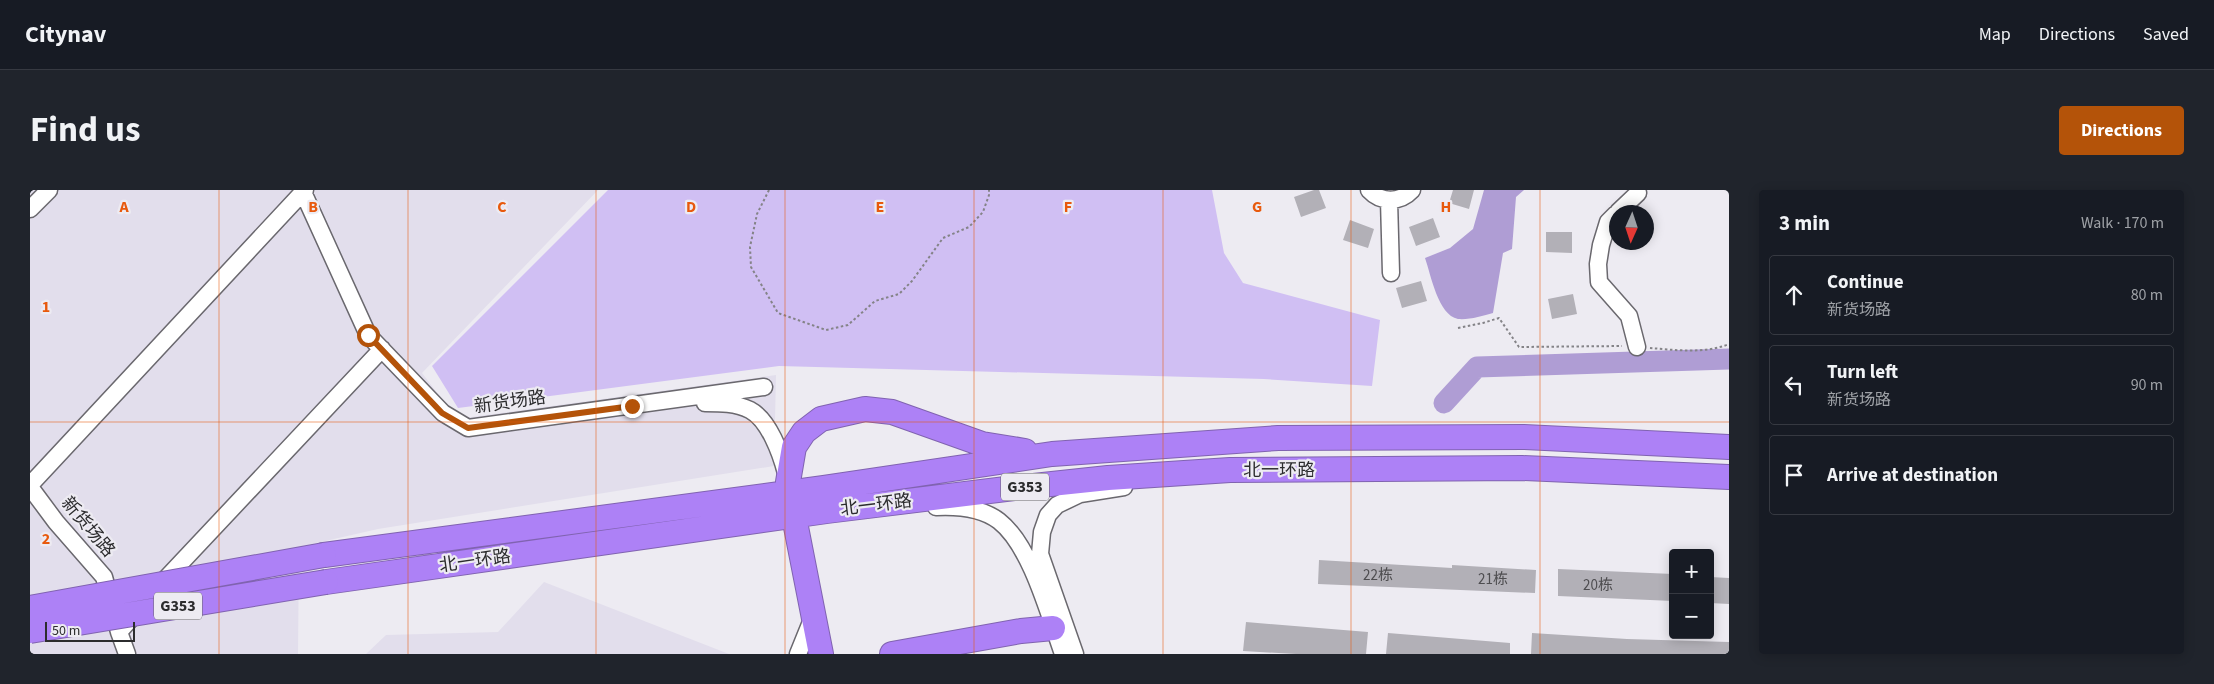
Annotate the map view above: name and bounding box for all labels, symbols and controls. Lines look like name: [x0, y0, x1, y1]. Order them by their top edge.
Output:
text: Citynav: [25, 17, 106, 52]
text: Map: [1979, 22, 2011, 47]
text: Directions: [2039, 22, 2115, 47]
text: Saved: [2143, 22, 2189, 47]
text: Find us: [30, 105, 140, 155]
button: Directions: [2059, 106, 2184, 155]
text: A: [118, 196, 129, 218]
text: B: [308, 196, 318, 218]
text: C: [497, 196, 507, 218]
text: D: [686, 196, 696, 218]
text: E: [876, 196, 884, 218]
text: F: [1064, 196, 1072, 218]
text: G: [1252, 196, 1262, 218]
text: H: [1441, 196, 1451, 218]
north arrow: [1609, 205, 1654, 250]
text: 3 min: [1779, 208, 1830, 238]
text: Walk · 170 m: [2081, 212, 2164, 234]
text: Continue: [1827, 269, 1904, 296]
icon: ahead: [1780, 281, 1808, 309]
text: 80 m: [2131, 284, 2163, 306]
text: 1: [42, 296, 50, 318]
text: 新货场路: [1827, 299, 1891, 321]
route start: [357, 324, 380, 347]
text: Turn left: [1827, 359, 1898, 386]
icon: left: [1780, 371, 1808, 399]
text: 90 m: [2131, 374, 2163, 396]
street label: 新货场路: [473, 385, 547, 419]
text: 新货场路: [1827, 389, 1891, 411]
route end: [621, 395, 644, 418]
street label: 北一环路: [1243, 458, 1315, 483]
icon: arrive: [1780, 461, 1808, 489]
text: Arrive at destination: [1827, 462, 1998, 489]
road number: G353: [1001, 474, 1049, 500]
street label: 北一环路: [839, 488, 913, 522]
street label: 新货场路: [55, 491, 121, 563]
text: 2: [42, 528, 50, 550]
street label: 北一环路: [438, 544, 512, 578]
map controls: [1669, 549, 1714, 639]
button: +: [1669, 549, 1714, 594]
house number: 22栋: [1363, 565, 1393, 586]
house number: 21栋: [1478, 569, 1508, 590]
house number: 20栋: [1583, 575, 1613, 596]
road number: G353: [154, 592, 202, 620]
button: −: [1669, 594, 1714, 639]
scale bar: [45, 619, 135, 642]
text: 50 m: [52, 621, 80, 641]

